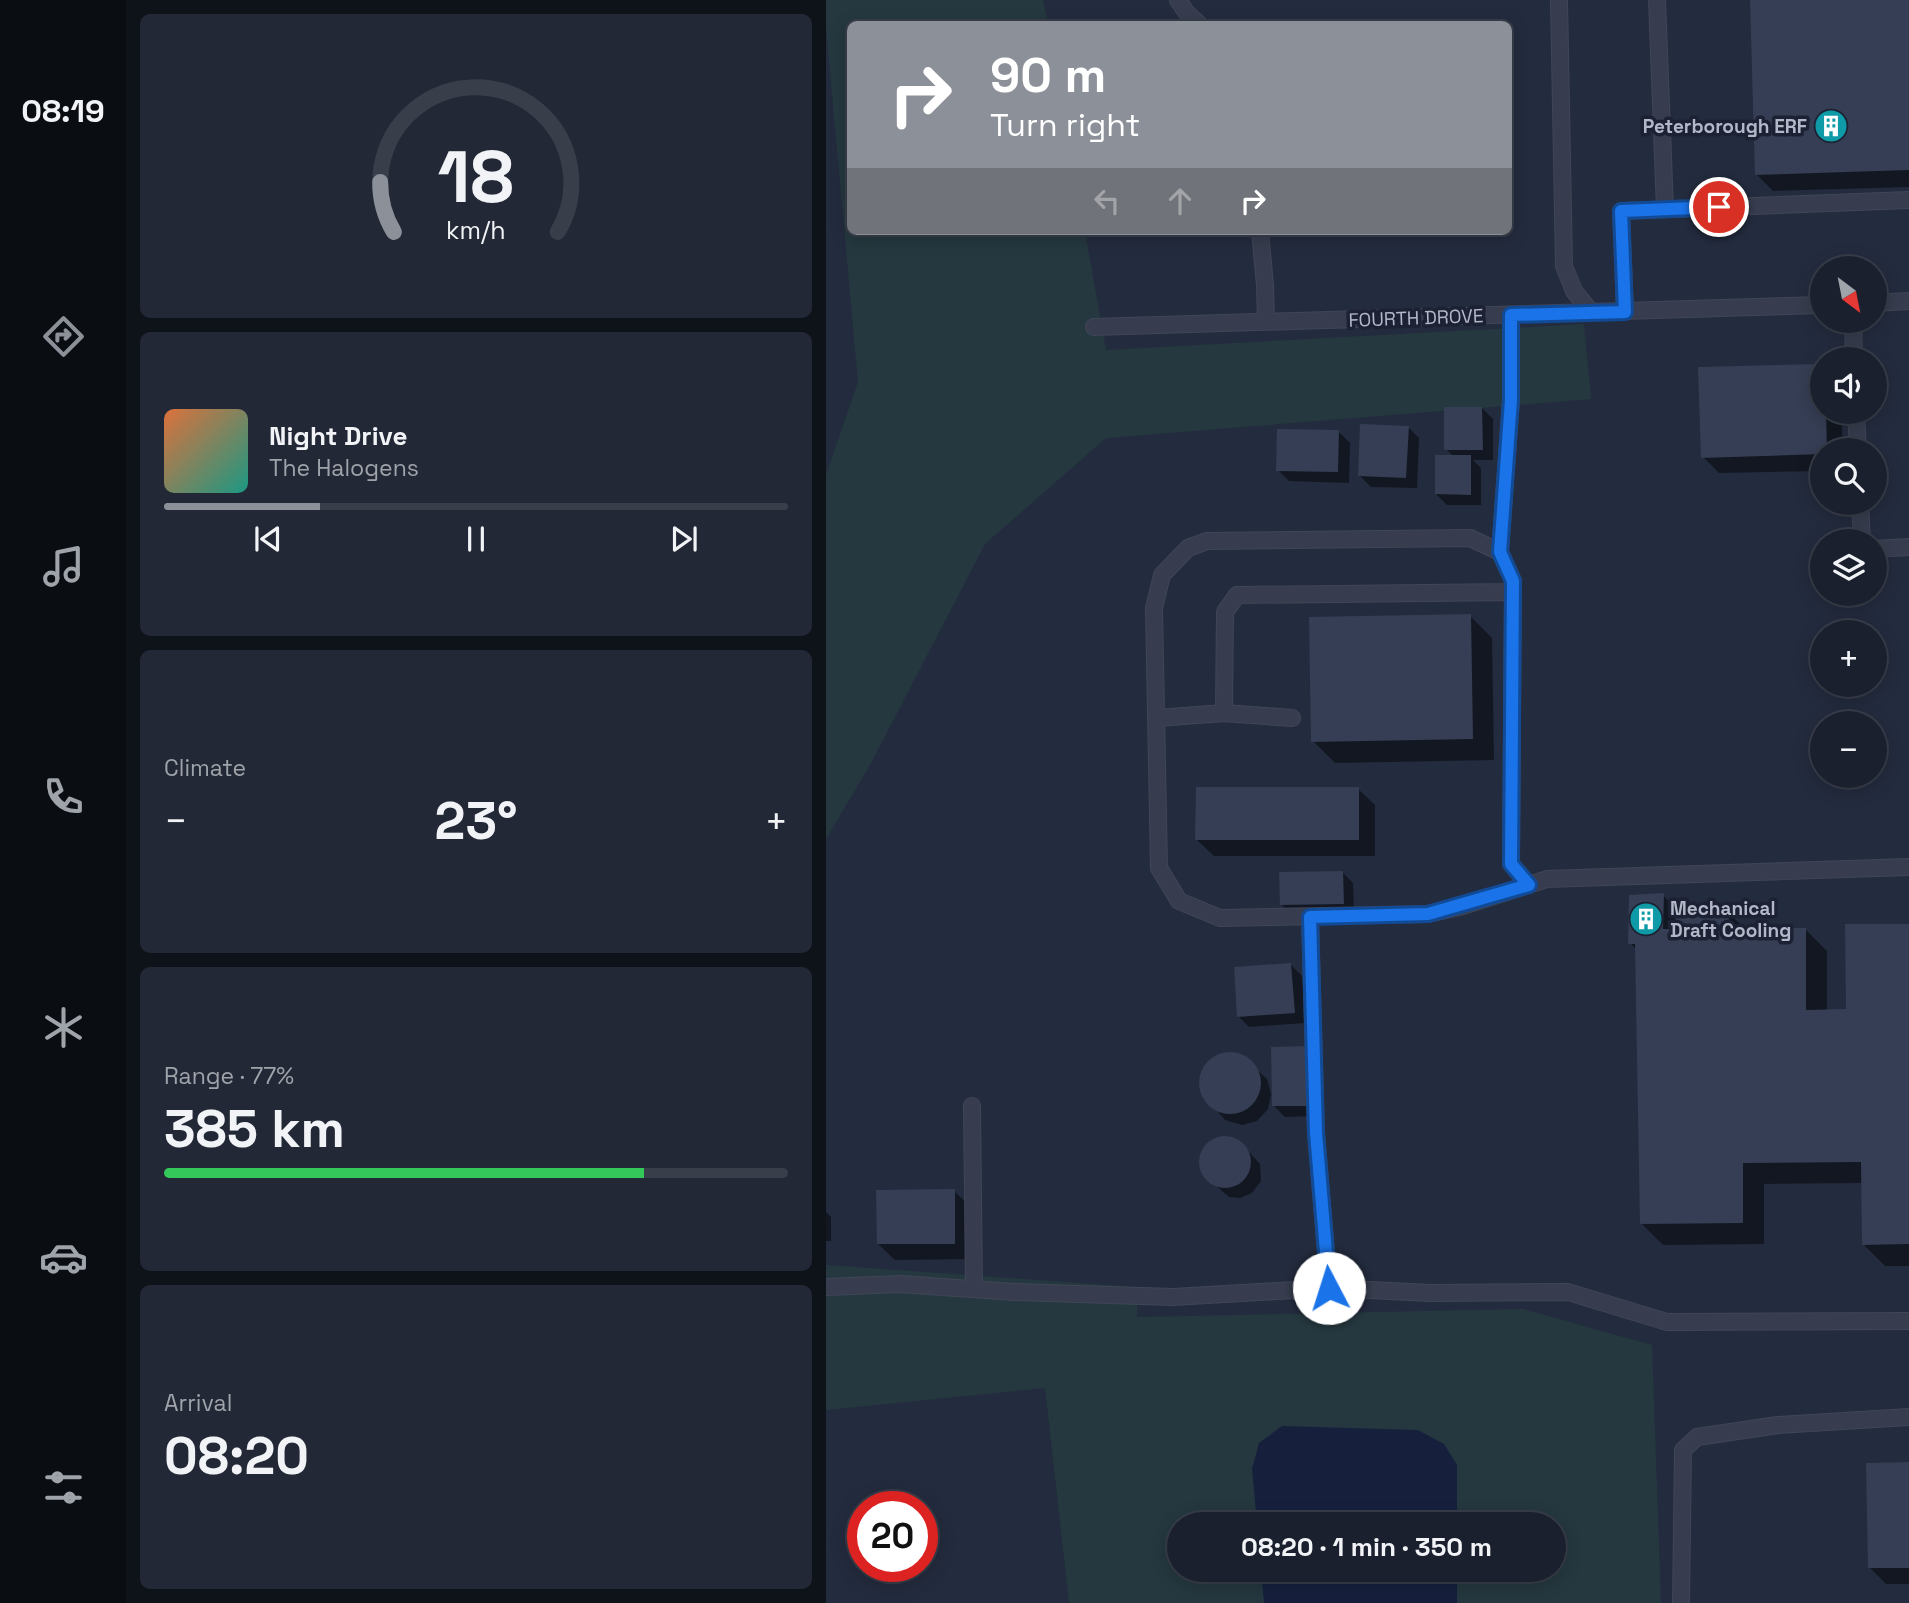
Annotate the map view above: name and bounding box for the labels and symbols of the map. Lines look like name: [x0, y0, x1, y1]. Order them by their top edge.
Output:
building icon: Peterborough ERF: [1812, 107, 1850, 145]
place label: Peterborough ERF: [1643, 114, 1807, 139]
pin: [1689, 177, 1749, 237]
north arrow: [1810, 256, 1886, 332]
street label: FOURTH DROVE: [1348, 303, 1484, 333]
place label: Mechanical Draft Cooling: [1670, 896, 1791, 943]
building icon: Mechanical Draft Cooling: [1627, 900, 1665, 938]
position arrow: [1292, 1251, 1366, 1325]
speed limit sign: 20: [847, 1491, 938, 1582]

